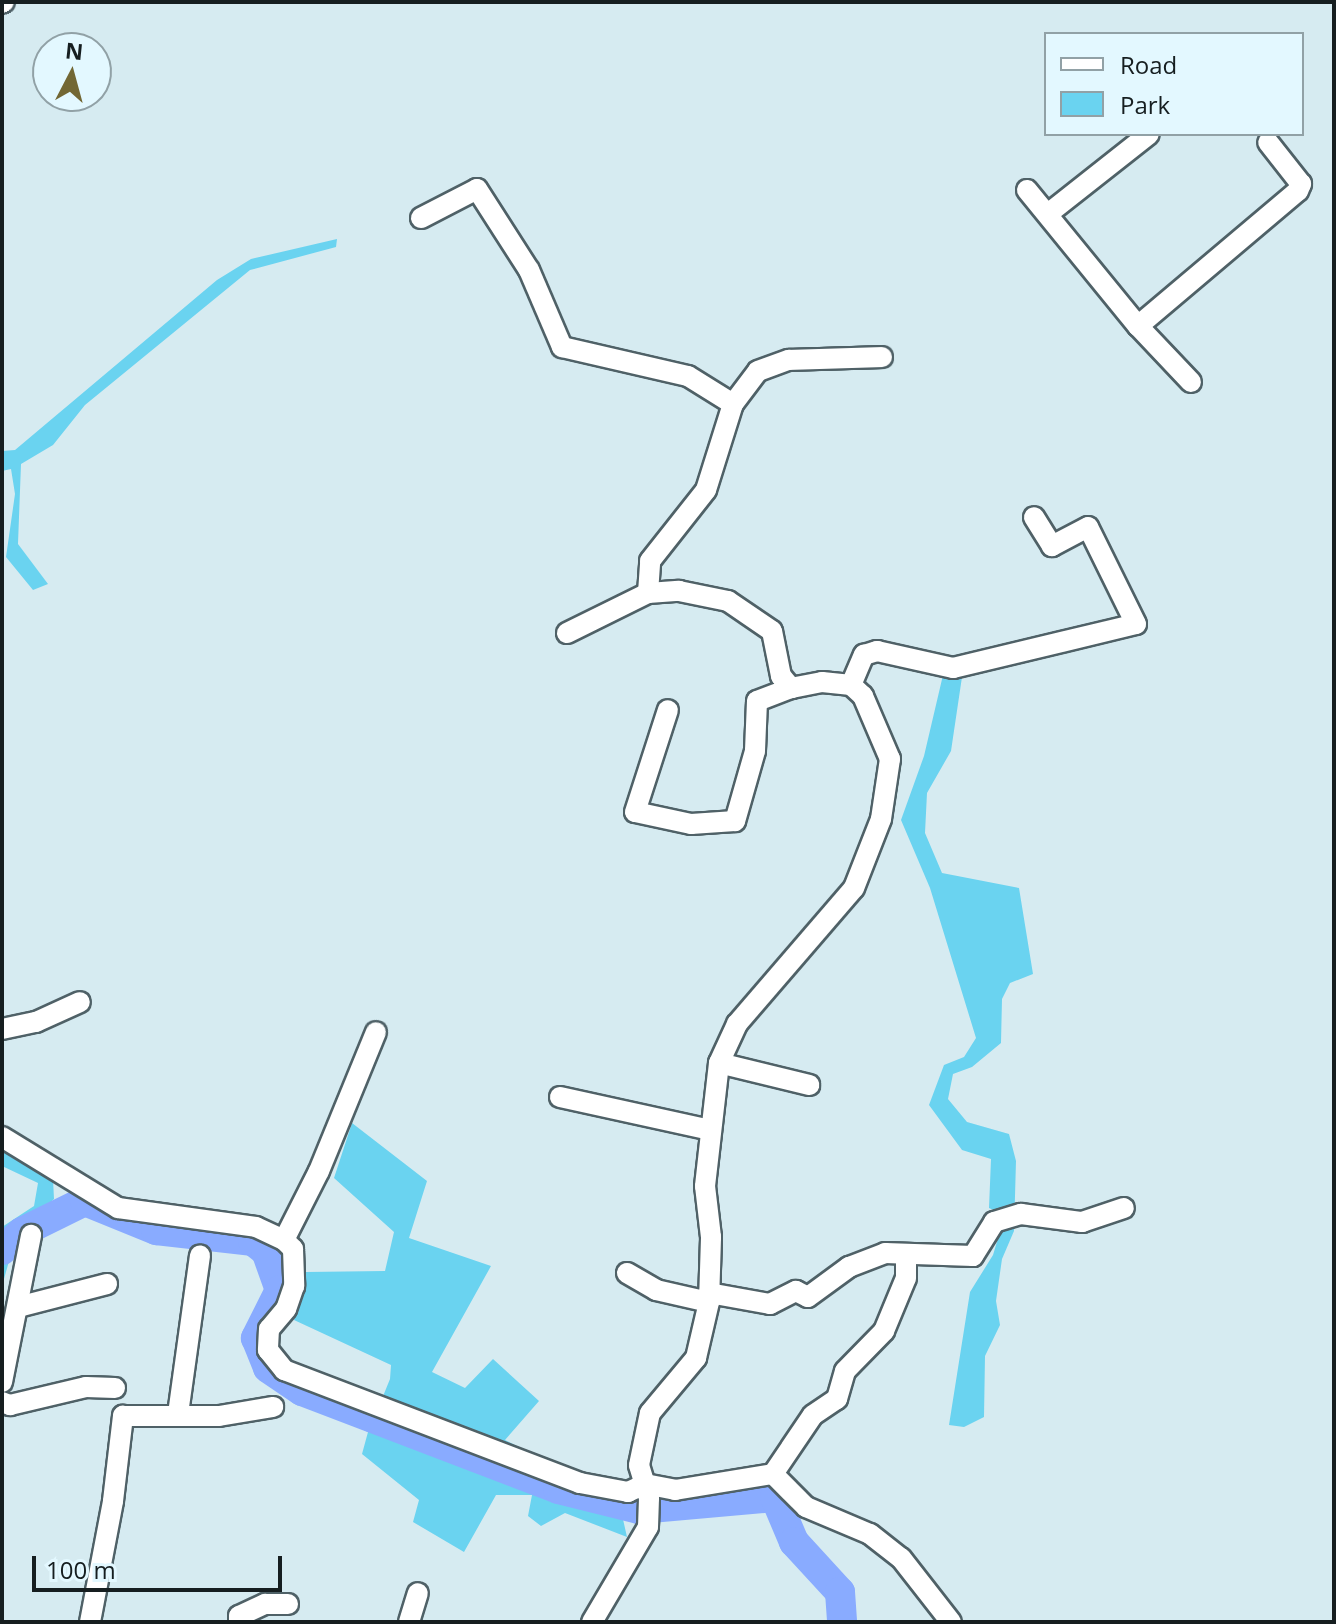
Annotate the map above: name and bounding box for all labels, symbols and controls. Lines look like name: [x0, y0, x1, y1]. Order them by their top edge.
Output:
north arrow: [32, 32, 112, 112]
legend: [1044, 32, 1304, 136]
text: N: [64, 34, 85, 66]
text: Road: [1120, 48, 1177, 81]
text: Park: [1120, 88, 1170, 121]
scale bar: [36, 1540, 286, 1590]
text: 100 m: [46, 1553, 116, 1586]

